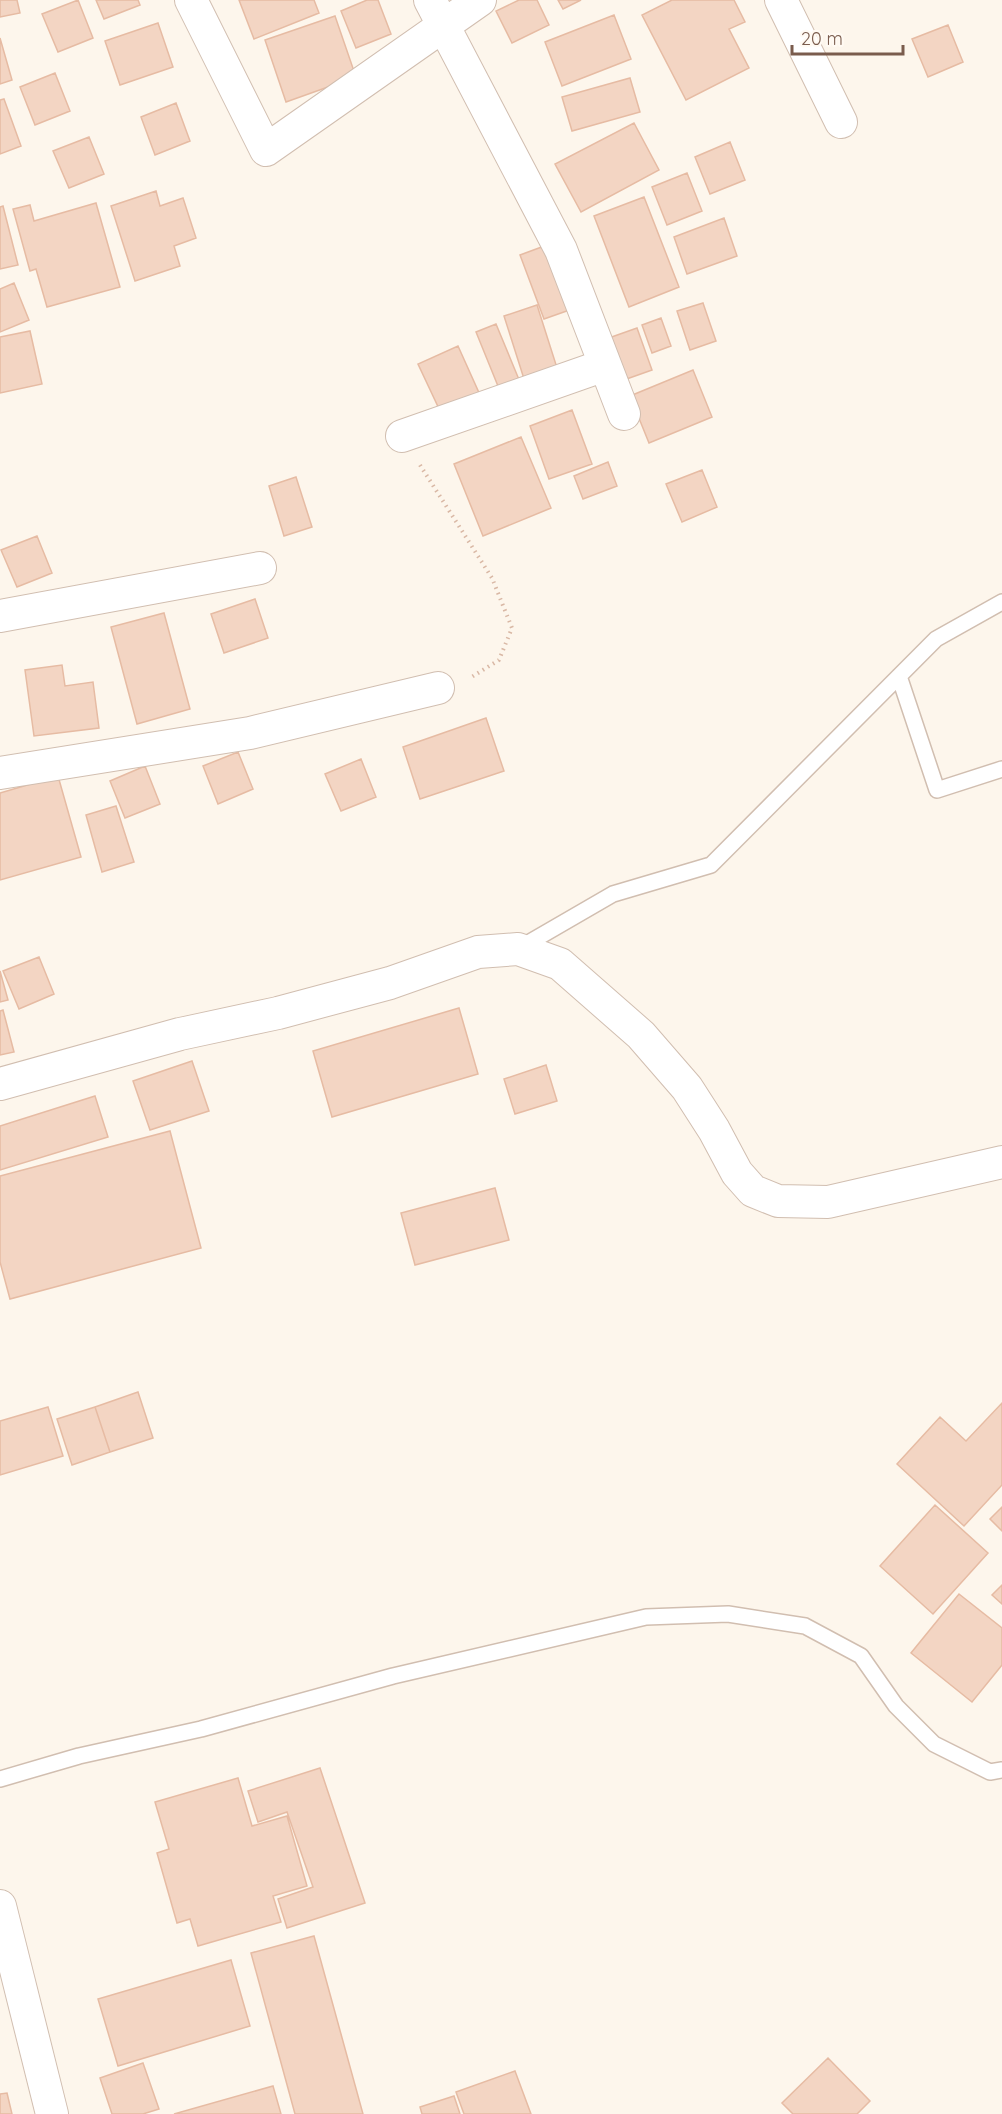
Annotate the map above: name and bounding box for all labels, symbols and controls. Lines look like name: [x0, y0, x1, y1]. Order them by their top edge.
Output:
scale bar: [792, 18, 903, 56]
text: 20 m: [801, 27, 843, 50]

